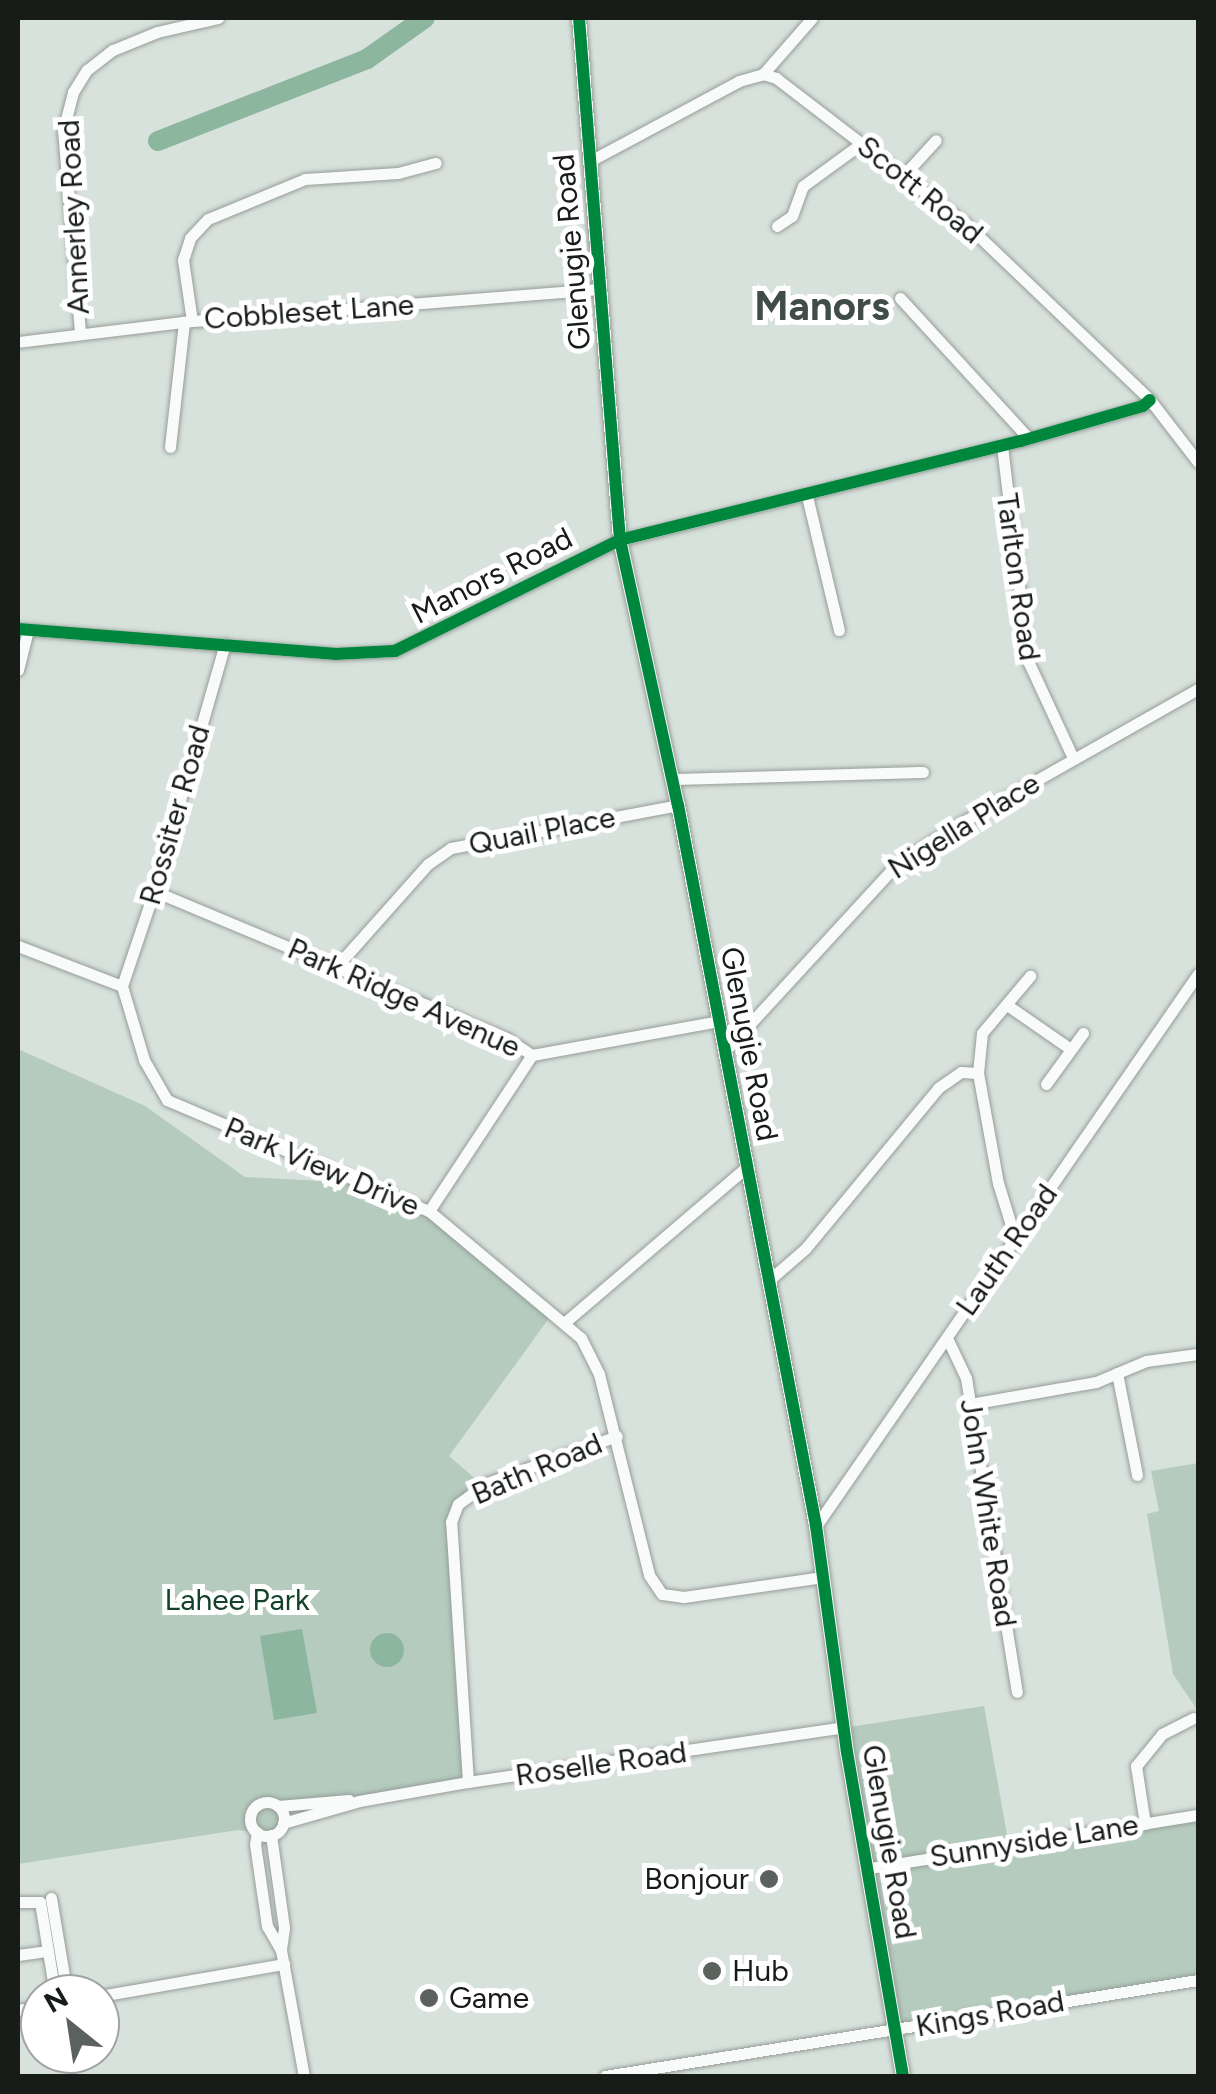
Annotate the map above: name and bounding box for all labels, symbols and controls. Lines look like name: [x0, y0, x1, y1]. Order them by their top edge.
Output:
street label: Annerley Road: [51, 119, 97, 315]
street label: Scott Road: [850, 128, 990, 252]
street label: Glenugie Road: [545, 152, 599, 352]
district label: Manors: [754, 282, 890, 330]
street label: Cobbleset Lane: [203, 287, 415, 337]
street label: Tarlton Road: [988, 491, 1048, 663]
street label: Manors Road: [406, 520, 578, 632]
street label: Rossiter Road: [132, 721, 218, 909]
street label: Nigella Place: [882, 765, 1046, 887]
street label: Quail Place: [466, 799, 618, 863]
street label: Park Ridge Avenue: [282, 931, 526, 1065]
street label: Glenugie Road: [713, 944, 785, 1144]
street label: Park View Drive: [219, 1110, 425, 1224]
street label: Lauth Road: [949, 1177, 1065, 1323]
street label: John White Road: [952, 1396, 1024, 1630]
street label: Bath Road: [466, 1425, 608, 1513]
park label: Lahee Park: [165, 1582, 309, 1618]
street label: Roselle Road: [513, 1734, 689, 1794]
street label: Glenugie Road: [854, 1742, 924, 1942]
street label: Sunnyside Lane: [927, 1807, 1141, 1875]
place label: Bonjour: [644, 1861, 749, 1897]
marker: Bonjour: [758, 1868, 780, 1890]
place label: Hub: [732, 1953, 789, 1989]
marker: Hub: [701, 1960, 723, 1982]
north arrow: [20, 1974, 120, 2074]
text: N: [38, 1980, 74, 2020]
place label: Game: [449, 1980, 529, 2016]
street label: Kings Road: [913, 1983, 1067, 2045]
marker: Game: [418, 1987, 440, 2009]

